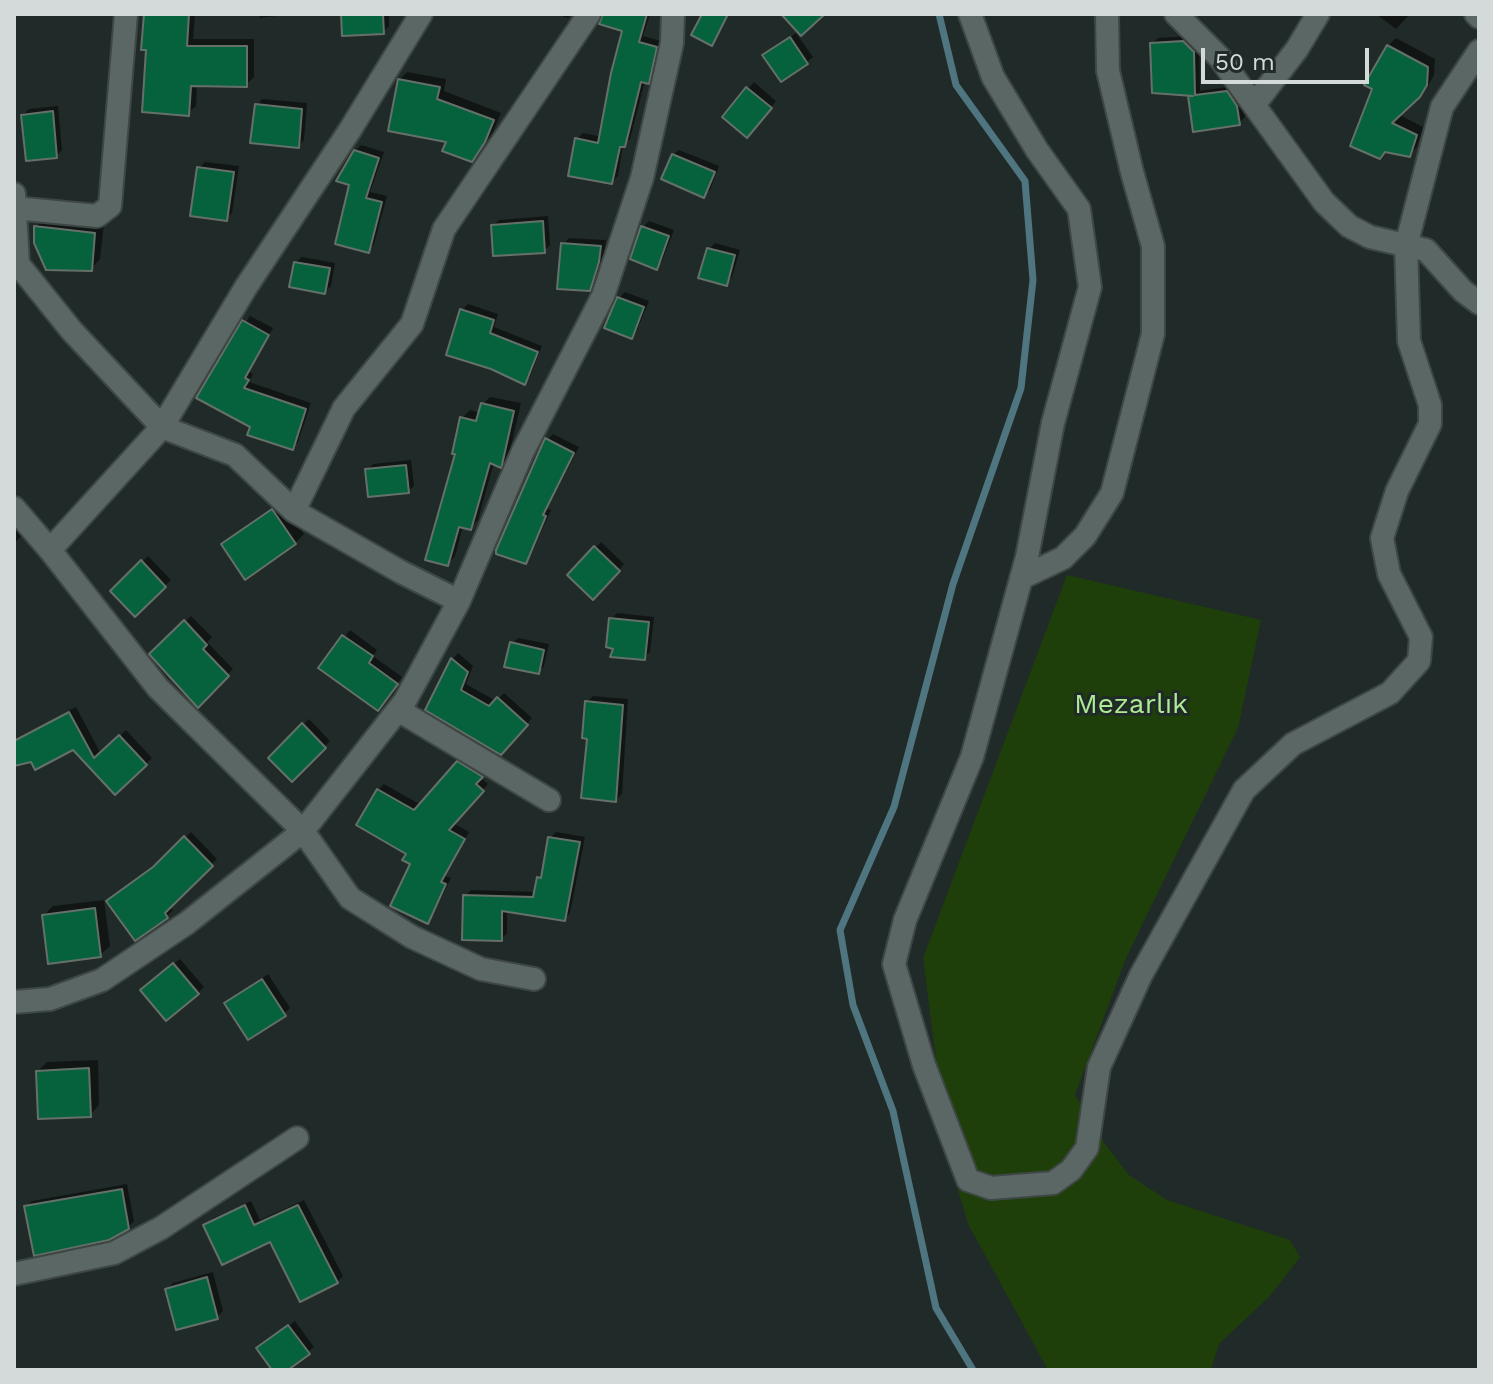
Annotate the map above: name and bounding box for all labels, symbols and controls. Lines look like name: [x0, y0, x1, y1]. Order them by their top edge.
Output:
scale bar: [1205, 32, 1373, 82]
text: 50 m: [1215, 48, 1275, 76]
park label: Mezarlık: [1074, 688, 1188, 722]

